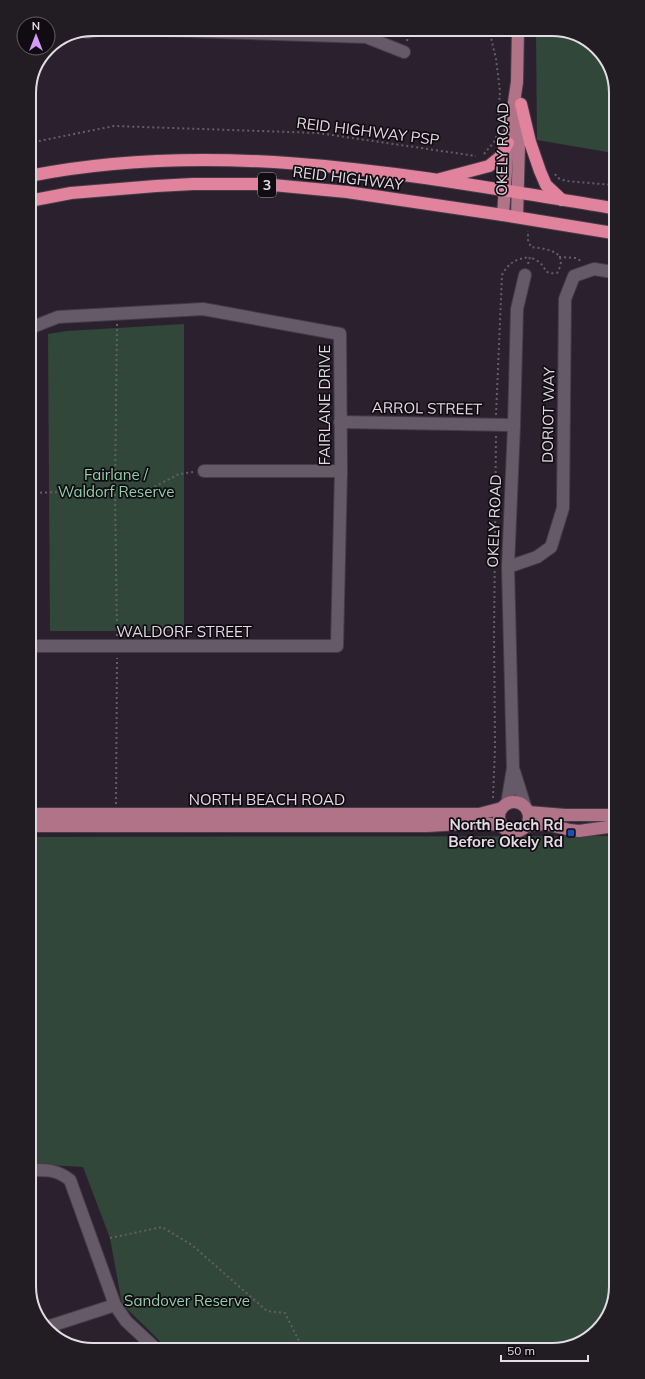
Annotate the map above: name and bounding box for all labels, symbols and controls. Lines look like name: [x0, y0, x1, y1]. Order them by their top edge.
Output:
north arrow: [16, 16, 56, 56]
text: N: [32, 19, 40, 33]
street label: OKELY ROAD: [492, 102, 512, 196]
street label: REID HIGHWAY PSP: [295, 113, 441, 149]
street label: REID HIGHWAY: [292, 162, 405, 194]
road number: 3: [258, 173, 276, 197]
street label: FAIRLANE DRIVE: [315, 345, 334, 465]
street label: DORIOT WAY: [538, 366, 558, 463]
street label: ARROL STREET: [372, 398, 482, 418]
park label: Fairlane / Waldorf Reserve: [58, 465, 174, 501]
street label: OKELY ROAD: [483, 474, 505, 568]
street label: WALDORF STREET: [116, 622, 252, 641]
street label: NORTH BEACH ROAD: [189, 790, 345, 809]
place label: North Beach Rd Before Okely Rd: [448, 815, 563, 851]
marker: North Beach Rd Before Okely Rd: [566, 828, 576, 838]
park label: Sandover Reserve: [124, 1291, 250, 1310]
scale bar: [501, 1337, 588, 1363]
text: 50 m: [507, 1343, 535, 1358]

